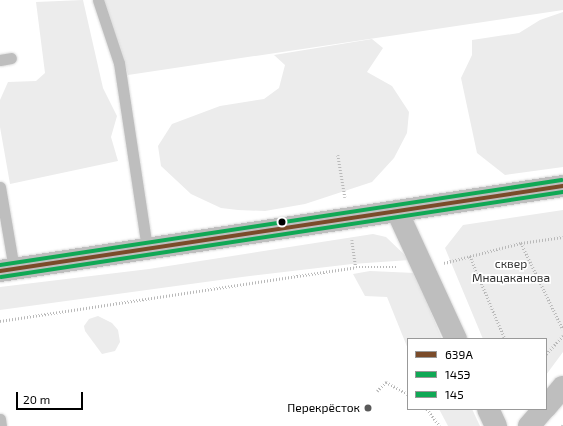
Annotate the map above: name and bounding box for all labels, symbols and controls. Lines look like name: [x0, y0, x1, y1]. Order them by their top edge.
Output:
unlabelled marker: [277, 217, 287, 227]
park label: сквер Мнацаканова: [472, 257, 550, 285]
legend: [407, 338, 547, 410]
text: 639А: [445, 347, 473, 361]
text: 145Э: [445, 367, 471, 381]
scale bar: [18, 384, 85, 410]
text: 145: [445, 387, 464, 401]
text: 20 m: [23, 392, 50, 406]
place label: Перекрёсток: [287, 401, 360, 415]
marker: Перекрёсток: [363, 403, 373, 413]

